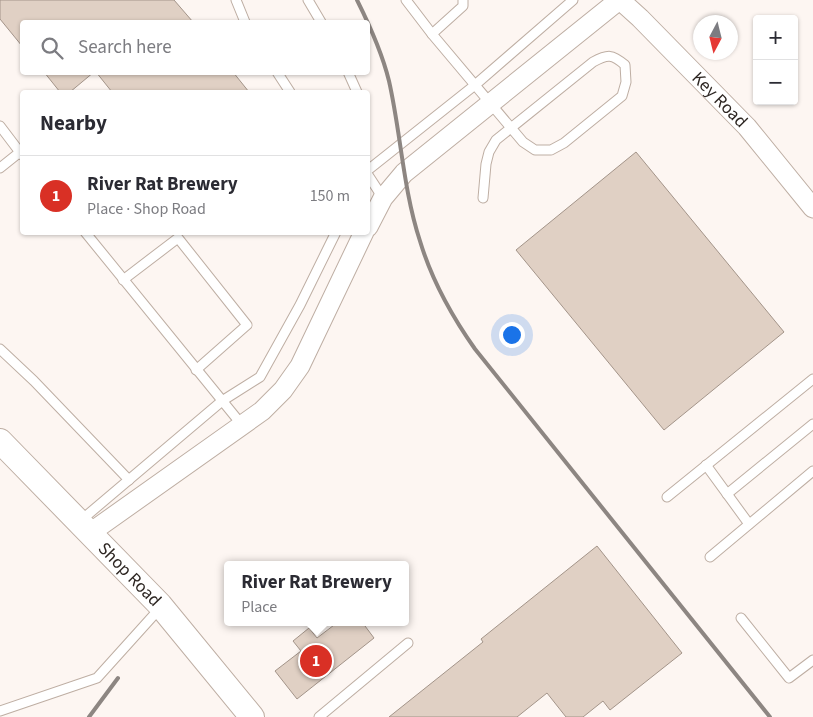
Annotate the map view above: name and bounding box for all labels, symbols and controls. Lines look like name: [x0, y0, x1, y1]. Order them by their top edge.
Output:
north arrow: [693, 15, 738, 60]
map controls: [753, 15, 798, 105]
button: +: [753, 15, 798, 60]
search box: [20, 20, 370, 75]
icon: search: [38, 34, 66, 62]
text: Search here: [78, 34, 172, 61]
button: −: [753, 60, 798, 105]
street label: Key Road: [686, 66, 753, 133]
text: Nearby: [40, 108, 107, 138]
text: River Rat Brewery: [87, 171, 238, 198]
text: 1: [52, 185, 60, 207]
text: 150 m: [310, 185, 350, 207]
text: Place · Shop Road: [87, 198, 206, 220]
your location: [499, 322, 525, 348]
street label: Shop Road: [93, 536, 167, 612]
popup: [224, 561, 409, 626]
text: River Rat Brewery: [241, 569, 392, 596]
text: Place: [241, 596, 277, 618]
pin: 1: [300, 642, 332, 680]

